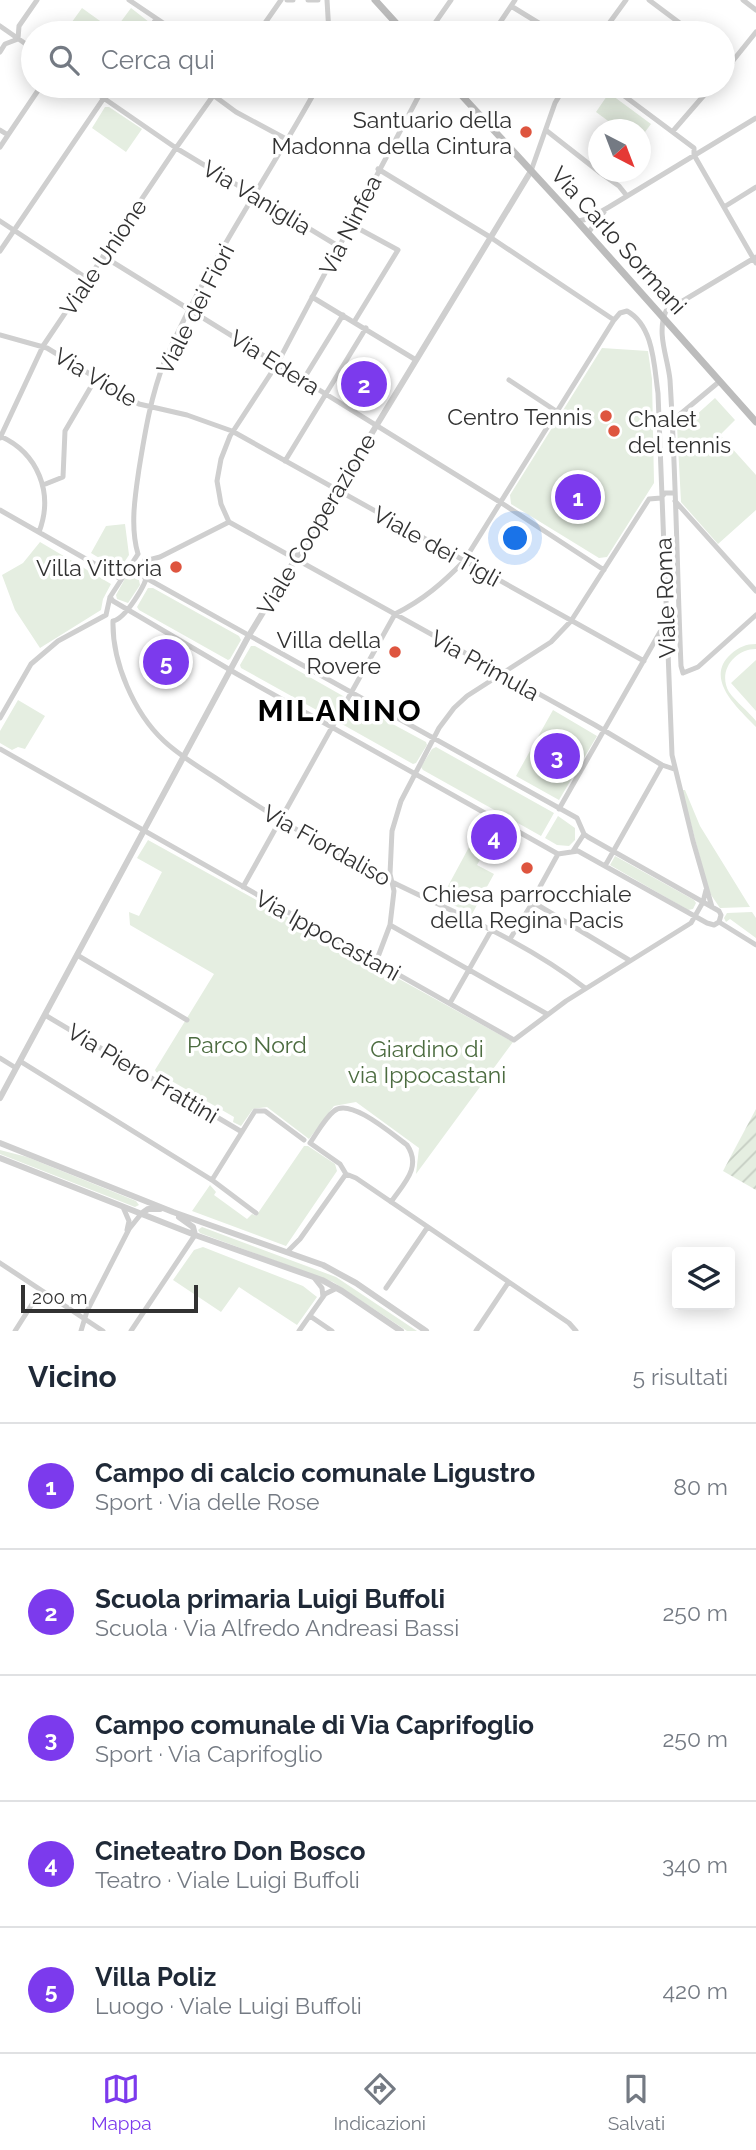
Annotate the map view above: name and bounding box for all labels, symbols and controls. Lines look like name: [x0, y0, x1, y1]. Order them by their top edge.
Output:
search box: [21, 21, 735, 98]
icon: search: [45, 41, 83, 79]
text: Cerca qui: [101, 45, 215, 75]
place label: Santuario della Madonna della Cintura: [271, 106, 512, 159]
north arrow: [588, 119, 651, 182]
marker: Santuario della Madonna della Cintura: [518, 124, 534, 140]
street label: Via Vaniglia: [198, 154, 316, 240]
street label: Via Carlo Sormani: [546, 161, 692, 319]
street label: Via Ninfea: [313, 171, 387, 279]
street label: Viale Unione: [54, 193, 152, 321]
street label: Viale dei Fiori: [151, 239, 239, 379]
street label: Via Edera: [225, 324, 325, 400]
street label: Via Viole: [49, 342, 143, 412]
pin: 2: [341, 358, 387, 410]
place label: Centro Tennis: [447, 403, 592, 430]
place label: Chalet del tennis: [628, 405, 731, 458]
marker: Centro Tennis: [598, 408, 614, 424]
marker: Chalet del tennis: [606, 423, 622, 439]
street label: Viale Cooperazione: [251, 428, 381, 620]
pin: 1: [555, 471, 601, 523]
street label: Viale dei Tigli: [369, 500, 505, 592]
your location: [498, 521, 532, 555]
street label: Viale Roma: [649, 537, 681, 659]
place label: Villa Vittoria: [36, 554, 162, 581]
marker: Villa Vittoria: [168, 559, 184, 575]
street label: Via Primula: [426, 624, 544, 706]
place label: Villa della Rovere: [277, 626, 381, 679]
pin: 5: [143, 636, 189, 688]
marker: Villa della Rovere: [387, 644, 403, 660]
district label: MILANINO: [257, 693, 423, 728]
pin: 3: [534, 730, 580, 782]
street label: Via Fiordaliso: [258, 799, 396, 891]
pin: 4: [471, 811, 517, 863]
marker: Chiesa parrocchiale della Regina Pacis: [519, 860, 535, 876]
place label: Chiesa parrocchiale della Regina Pacis: [422, 880, 632, 933]
street label: Via Ippocastani: [251, 884, 405, 986]
street label: Via Piero Frattini: [63, 1017, 223, 1129]
park label: Parco Nord: [187, 1031, 307, 1058]
park label: Giardino di via Ippocastani: [348, 1035, 506, 1088]
map controls: [672, 1247, 735, 1310]
button: layers: [672, 1247, 735, 1310]
scale bar: [21, 1282, 198, 1314]
text: 200 m: [32, 1286, 87, 1308]
text: Vicino: [28, 1359, 117, 1394]
text: 5 risultati: [633, 1363, 728, 1390]
text: Campo di calcio comunale Ligustro: [95, 1458, 535, 1488]
text: 1: [45, 1473, 57, 1500]
text: 80 m: [673, 1473, 728, 1500]
text: Sport · Via delle Rose: [95, 1488, 320, 1515]
text: Scuola primaria Luigi Buffoli: [95, 1584, 445, 1614]
text: 2: [45, 1599, 57, 1626]
text: 250 m: [662, 1599, 728, 1626]
text: Scuola · Via Alfredo Andreasi Bassi: [95, 1614, 459, 1641]
text: Campo comunale di Via Caprifoglio: [95, 1710, 534, 1740]
text: 3: [45, 1725, 57, 1752]
text: 250 m: [662, 1725, 728, 1752]
text: Sport · Via Caprifoglio: [95, 1740, 323, 1767]
text: Cineteatro Don Bosco: [95, 1836, 366, 1866]
text: 4: [44, 1851, 58, 1878]
text: 340 m: [662, 1851, 728, 1878]
text: Teatro · Viale Luigi Buffoli: [95, 1866, 360, 1893]
text: Villa Poliz: [95, 1962, 216, 1992]
text: 5: [45, 1977, 57, 2004]
text: 420 m: [662, 1977, 728, 2004]
text: Luogo · Viale Luigi Buffoli: [95, 1992, 362, 2019]
tab: Mappa: [91, 2070, 152, 2134]
tab: Indicazioni: [333, 2070, 426, 2134]
tab: Salvati: [608, 2070, 665, 2134]

